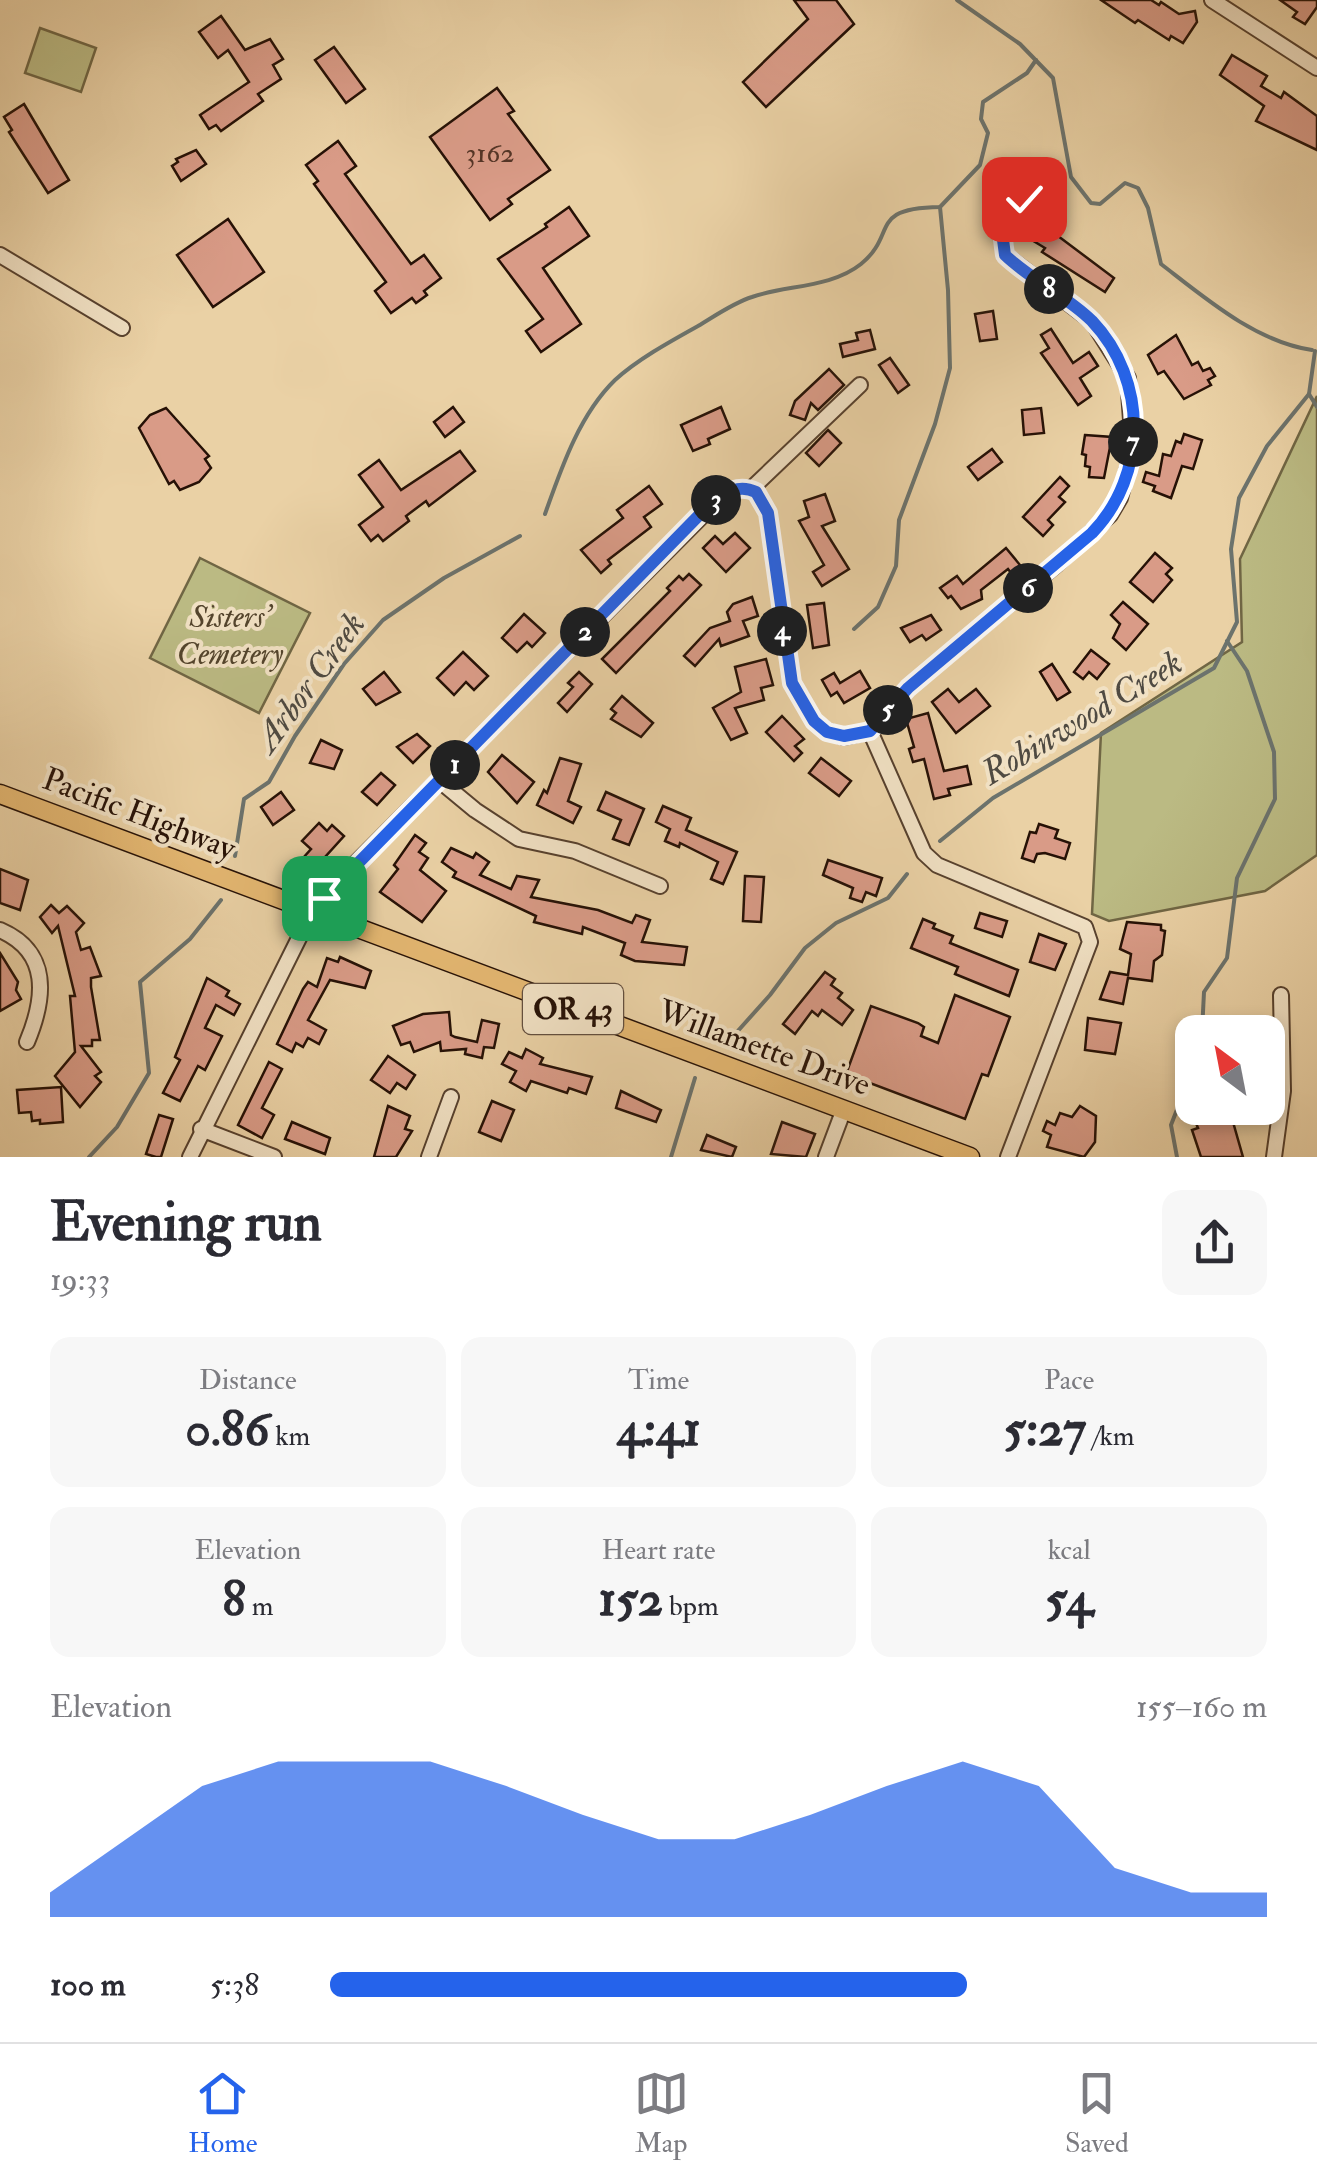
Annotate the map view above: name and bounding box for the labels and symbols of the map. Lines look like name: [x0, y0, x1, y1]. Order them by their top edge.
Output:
house number: 3162: [466, 136, 514, 171]
pin: [982, 157, 1067, 242]
pin: 8: [1024, 264, 1074, 314]
pin: 7: [1108, 417, 1158, 467]
pin: 3: [691, 475, 741, 525]
pin: 6: [1003, 563, 1053, 613]
park label: Sisters' Cemetery: [177, 597, 284, 674]
water label: Arbor Creek: [242, 604, 375, 763]
pin: 4: [757, 606, 807, 656]
pin: 2: [560, 607, 610, 657]
water label: Robinwood Creek: [973, 641, 1190, 796]
pin: 5: [863, 685, 913, 735]
pin: 1: [430, 740, 480, 790]
street label: Pacific Highway: [37, 759, 242, 869]
pin: [282, 856, 367, 941]
road number: OR 43: [523, 984, 623, 1034]
street label: Willamette Drive: [652, 991, 876, 1105]
north arrow: [1175, 1015, 1285, 1125]

